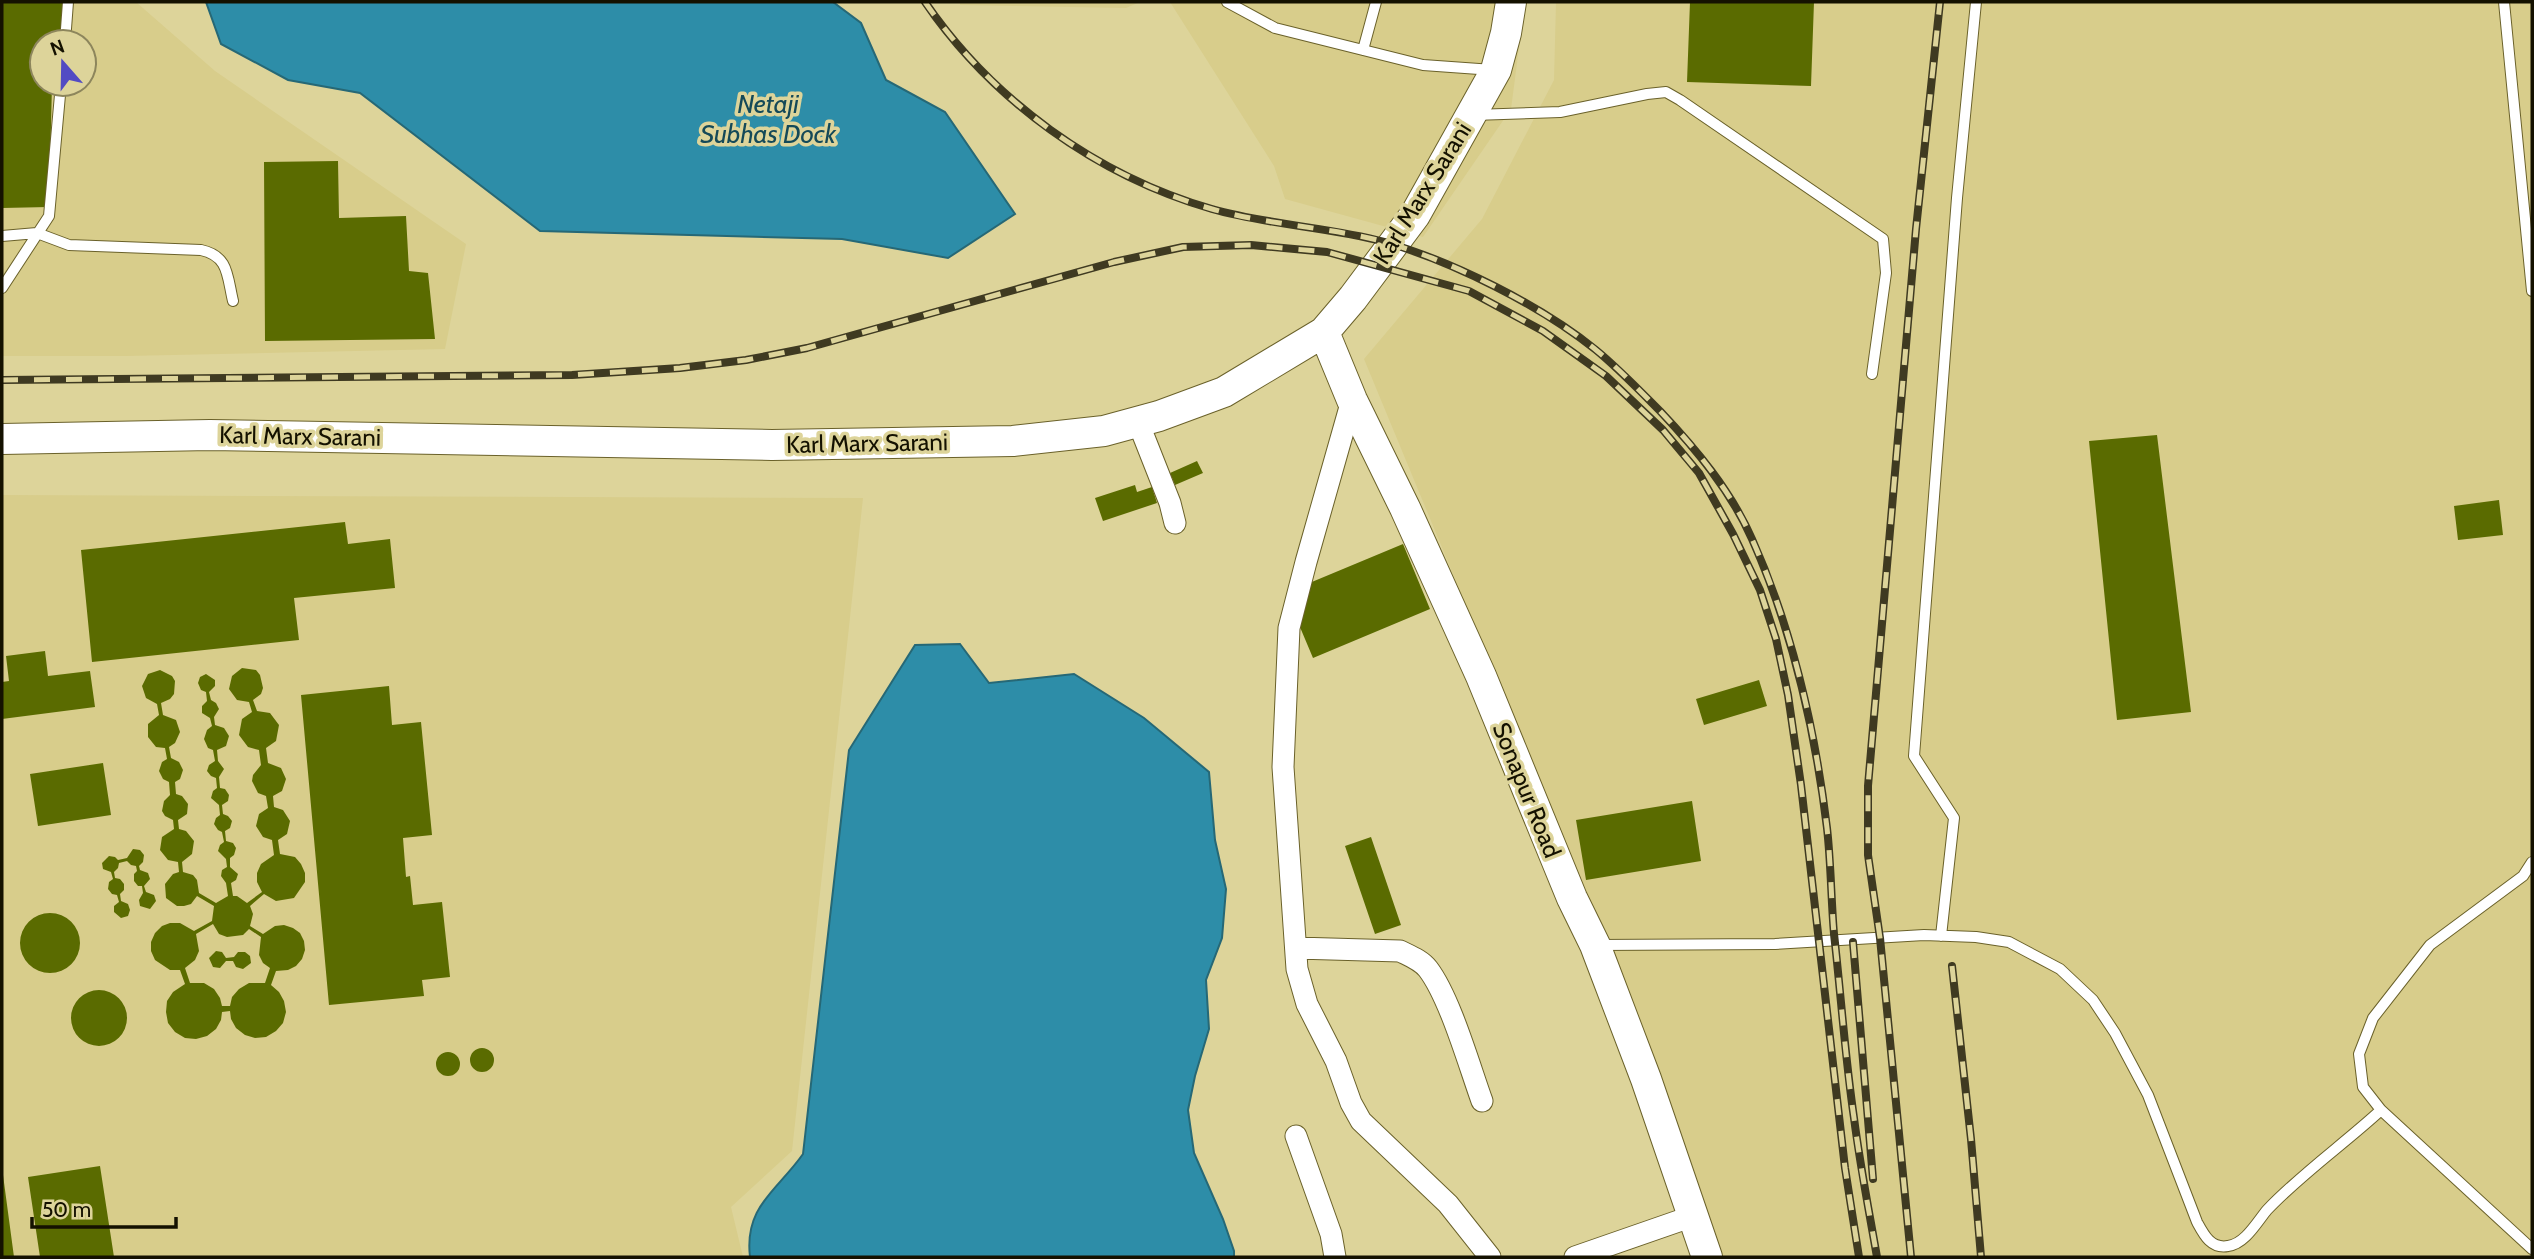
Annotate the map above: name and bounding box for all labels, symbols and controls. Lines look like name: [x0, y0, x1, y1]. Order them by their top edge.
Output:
north arrow: [28, 28, 98, 98]
text: N: [47, 34, 68, 61]
water label: Netaji Subhas Dock: [700, 88, 837, 150]
street label: Karl Marx Sarani: [1367, 117, 1477, 269]
street label: Karl Marx Sarani: [219, 420, 381, 452]
street label: Karl Marx Sarani: [786, 427, 948, 459]
street label: Sonapur Road: [1487, 718, 1567, 862]
scale bar: [32, 1186, 175, 1230]
text: 50 m: [42, 1197, 91, 1222]

